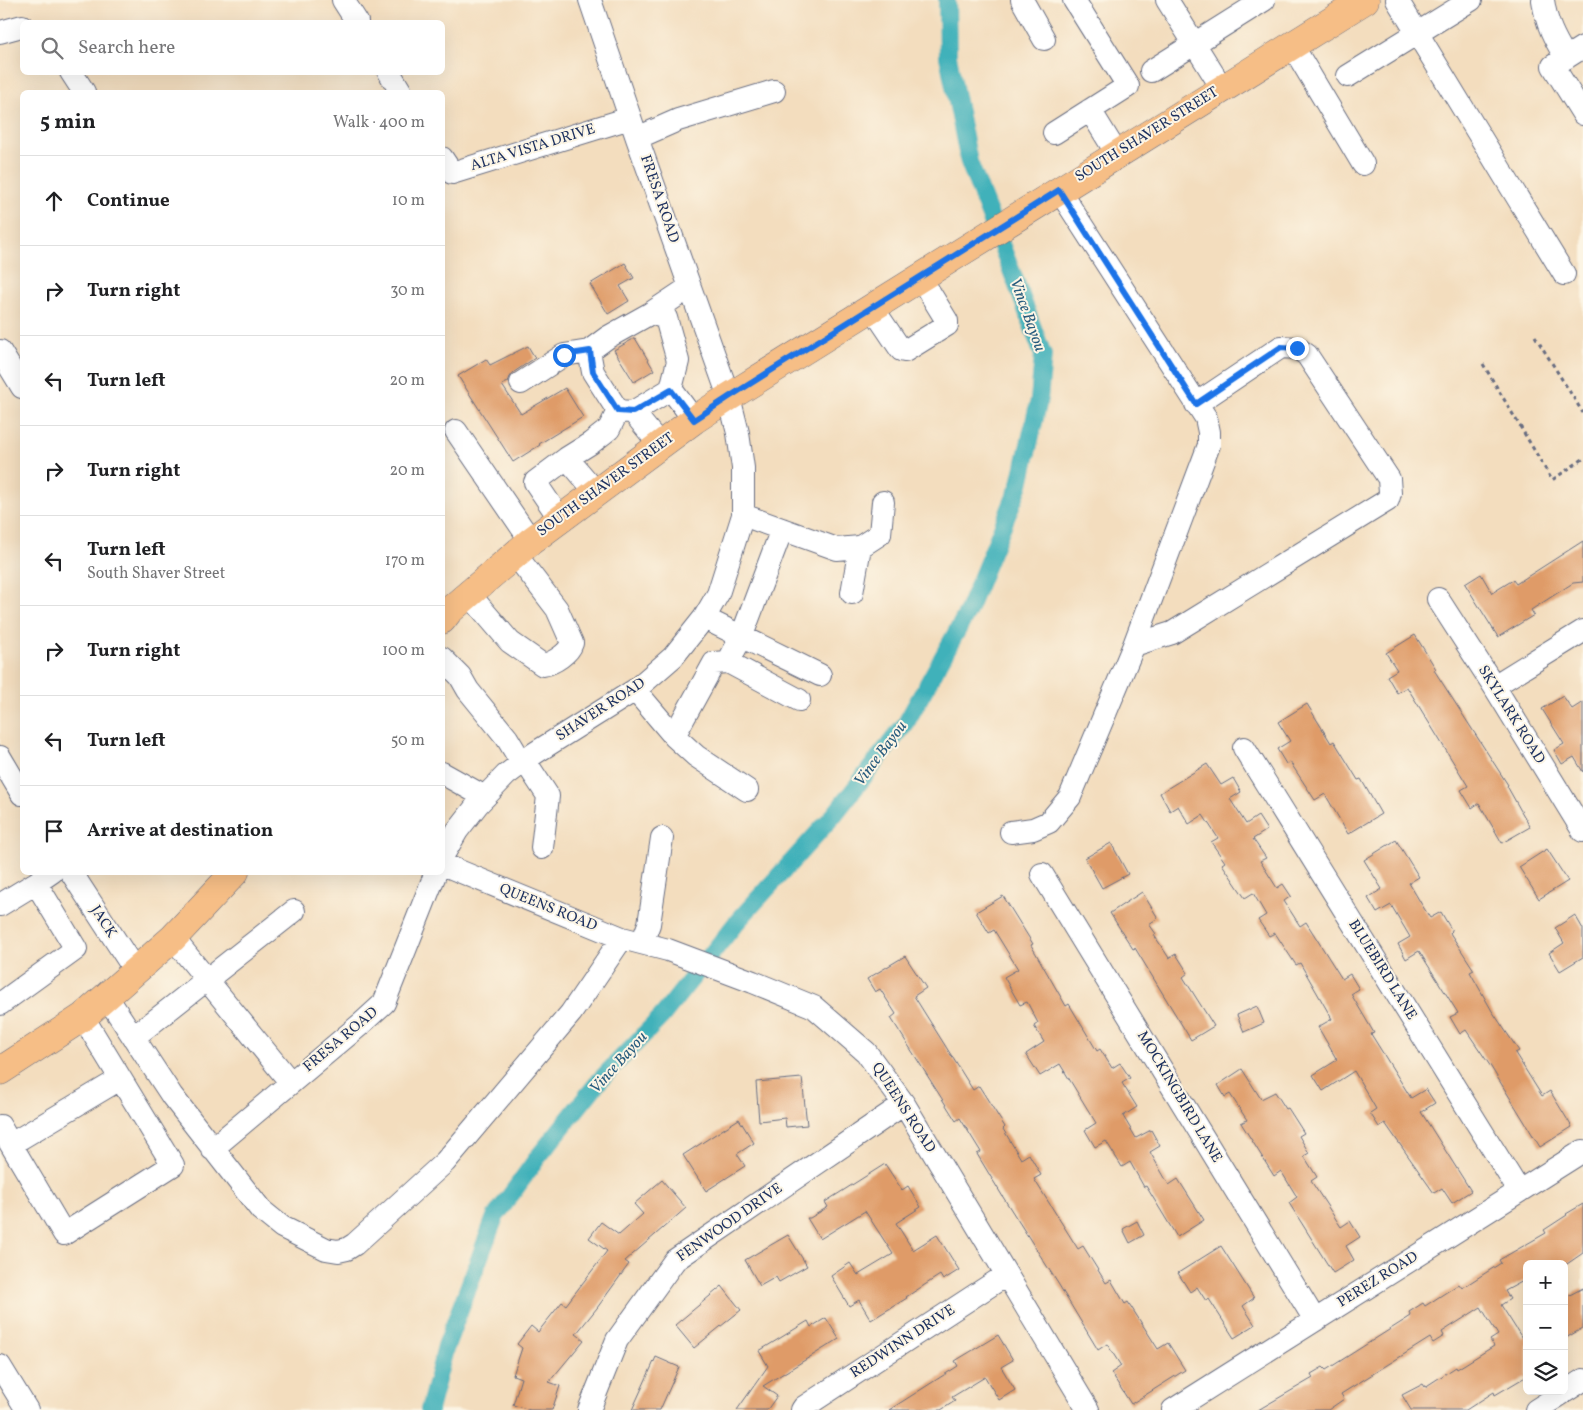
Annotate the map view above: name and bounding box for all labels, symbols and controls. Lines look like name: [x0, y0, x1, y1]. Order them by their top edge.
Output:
search box: [20, 20, 445, 75]
icon: search: [38, 34, 66, 62]
text: Search here: [78, 35, 175, 61]
street label: SOUTH SHAVER STREET: [1071, 82, 1223, 188]
text: 5 min: [40, 108, 96, 137]
text: Walk · 400 m: [333, 112, 425, 134]
street label: ALTA VISTA DRIVE: [468, 119, 598, 177]
street label: FRESA ROAD: [634, 152, 684, 246]
icon: ahead: [40, 187, 68, 215]
text: Continue: [87, 188, 170, 214]
text: 10 m: [392, 190, 425, 212]
water label: Vince Bayou: [1004, 275, 1050, 355]
icon: right: [40, 277, 68, 305]
text: Turn right: [87, 278, 180, 304]
text: 30 m: [390, 280, 425, 302]
route end: [1286, 337, 1309, 360]
route start: [553, 344, 576, 367]
icon: left: [40, 367, 68, 395]
text: Turn left: [87, 368, 166, 394]
text: 20 m: [390, 370, 425, 392]
street label: SOUTH SHAVER STREET: [533, 428, 679, 542]
icon: right: [40, 457, 68, 485]
text: Turn right: [87, 458, 180, 484]
text: 20 m: [390, 460, 425, 482]
text: Turn left: [87, 537, 166, 563]
icon: left: [40, 547, 68, 575]
text: 170 m: [385, 550, 425, 572]
text: South Shaver Street: [87, 563, 225, 585]
icon: right: [40, 637, 68, 665]
text: Turn right: [87, 638, 180, 664]
text: 100 m: [382, 640, 425, 662]
street label: SKYLARK ROAD: [1472, 662, 1550, 768]
street label: SHAVER ROAD: [552, 673, 650, 747]
water label: Vince Bayou: [849, 717, 913, 791]
icon: left: [40, 727, 68, 755]
text: Turn left: [87, 728, 166, 754]
text: 50 m: [391, 730, 425, 752]
icon: arrive: [40, 817, 68, 845]
text: Arrive at destination: [87, 818, 273, 844]
street label: QUEENS ROAD: [496, 879, 600, 937]
street label: JACK: [85, 902, 121, 942]
street label: BLUEBIRD LANE: [1343, 916, 1421, 1024]
street label: FRESA ROAD: [299, 1002, 383, 1078]
water label: Vince Bayou: [585, 1027, 653, 1099]
street label: MOCKINGBIRD LANE: [1131, 1027, 1227, 1167]
street label: QUEENS ROAD: [866, 1059, 940, 1157]
street label: FENWOOD DRIVE: [673, 1179, 787, 1267]
street label: PEREZ ROAD: [1333, 1247, 1423, 1313]
map controls: [1523, 1260, 1568, 1395]
button: +: [1523, 1260, 1568, 1305]
street label: REDWINN DRIVE: [846, 1300, 960, 1384]
button: −: [1523, 1305, 1568, 1350]
button: layers: [1523, 1350, 1568, 1395]

